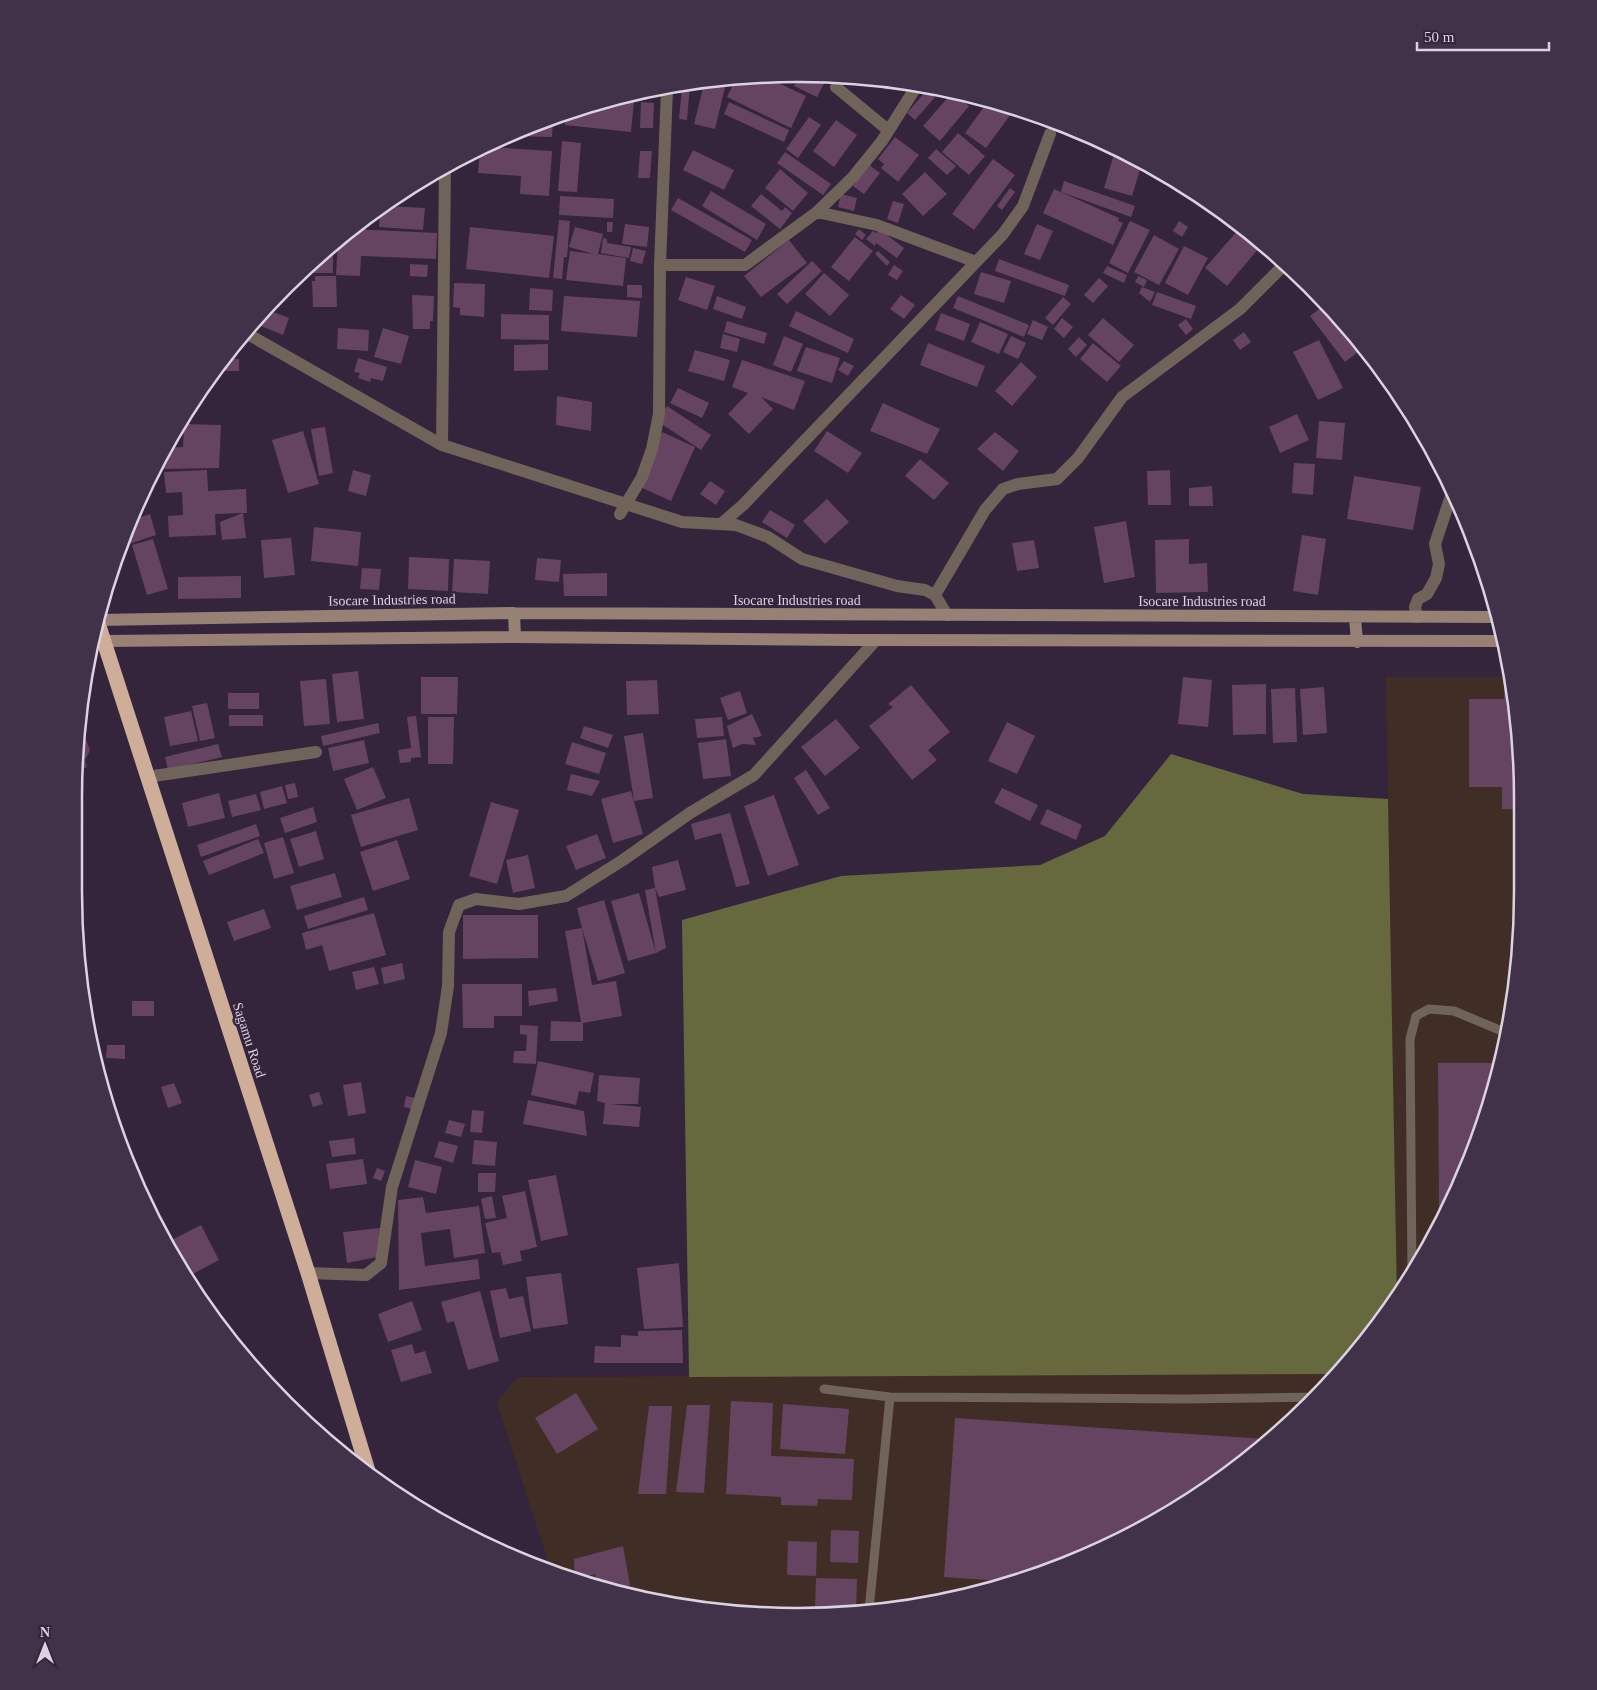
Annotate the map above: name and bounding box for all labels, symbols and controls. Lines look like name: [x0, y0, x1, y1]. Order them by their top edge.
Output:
scale bar: [1417, 20, 1550, 52]
text: 50 m: [1424, 29, 1455, 45]
street label: Isocare Industries road: [328, 591, 456, 609]
street label: Isocare Industries road: [733, 593, 861, 608]
street label: Isocare Industries road: [1138, 594, 1266, 609]
street label: Sagamu Road: [230, 1001, 268, 1079]
north arrow: [20, 1620, 70, 1670]
text: N: [40, 1625, 50, 1640]

